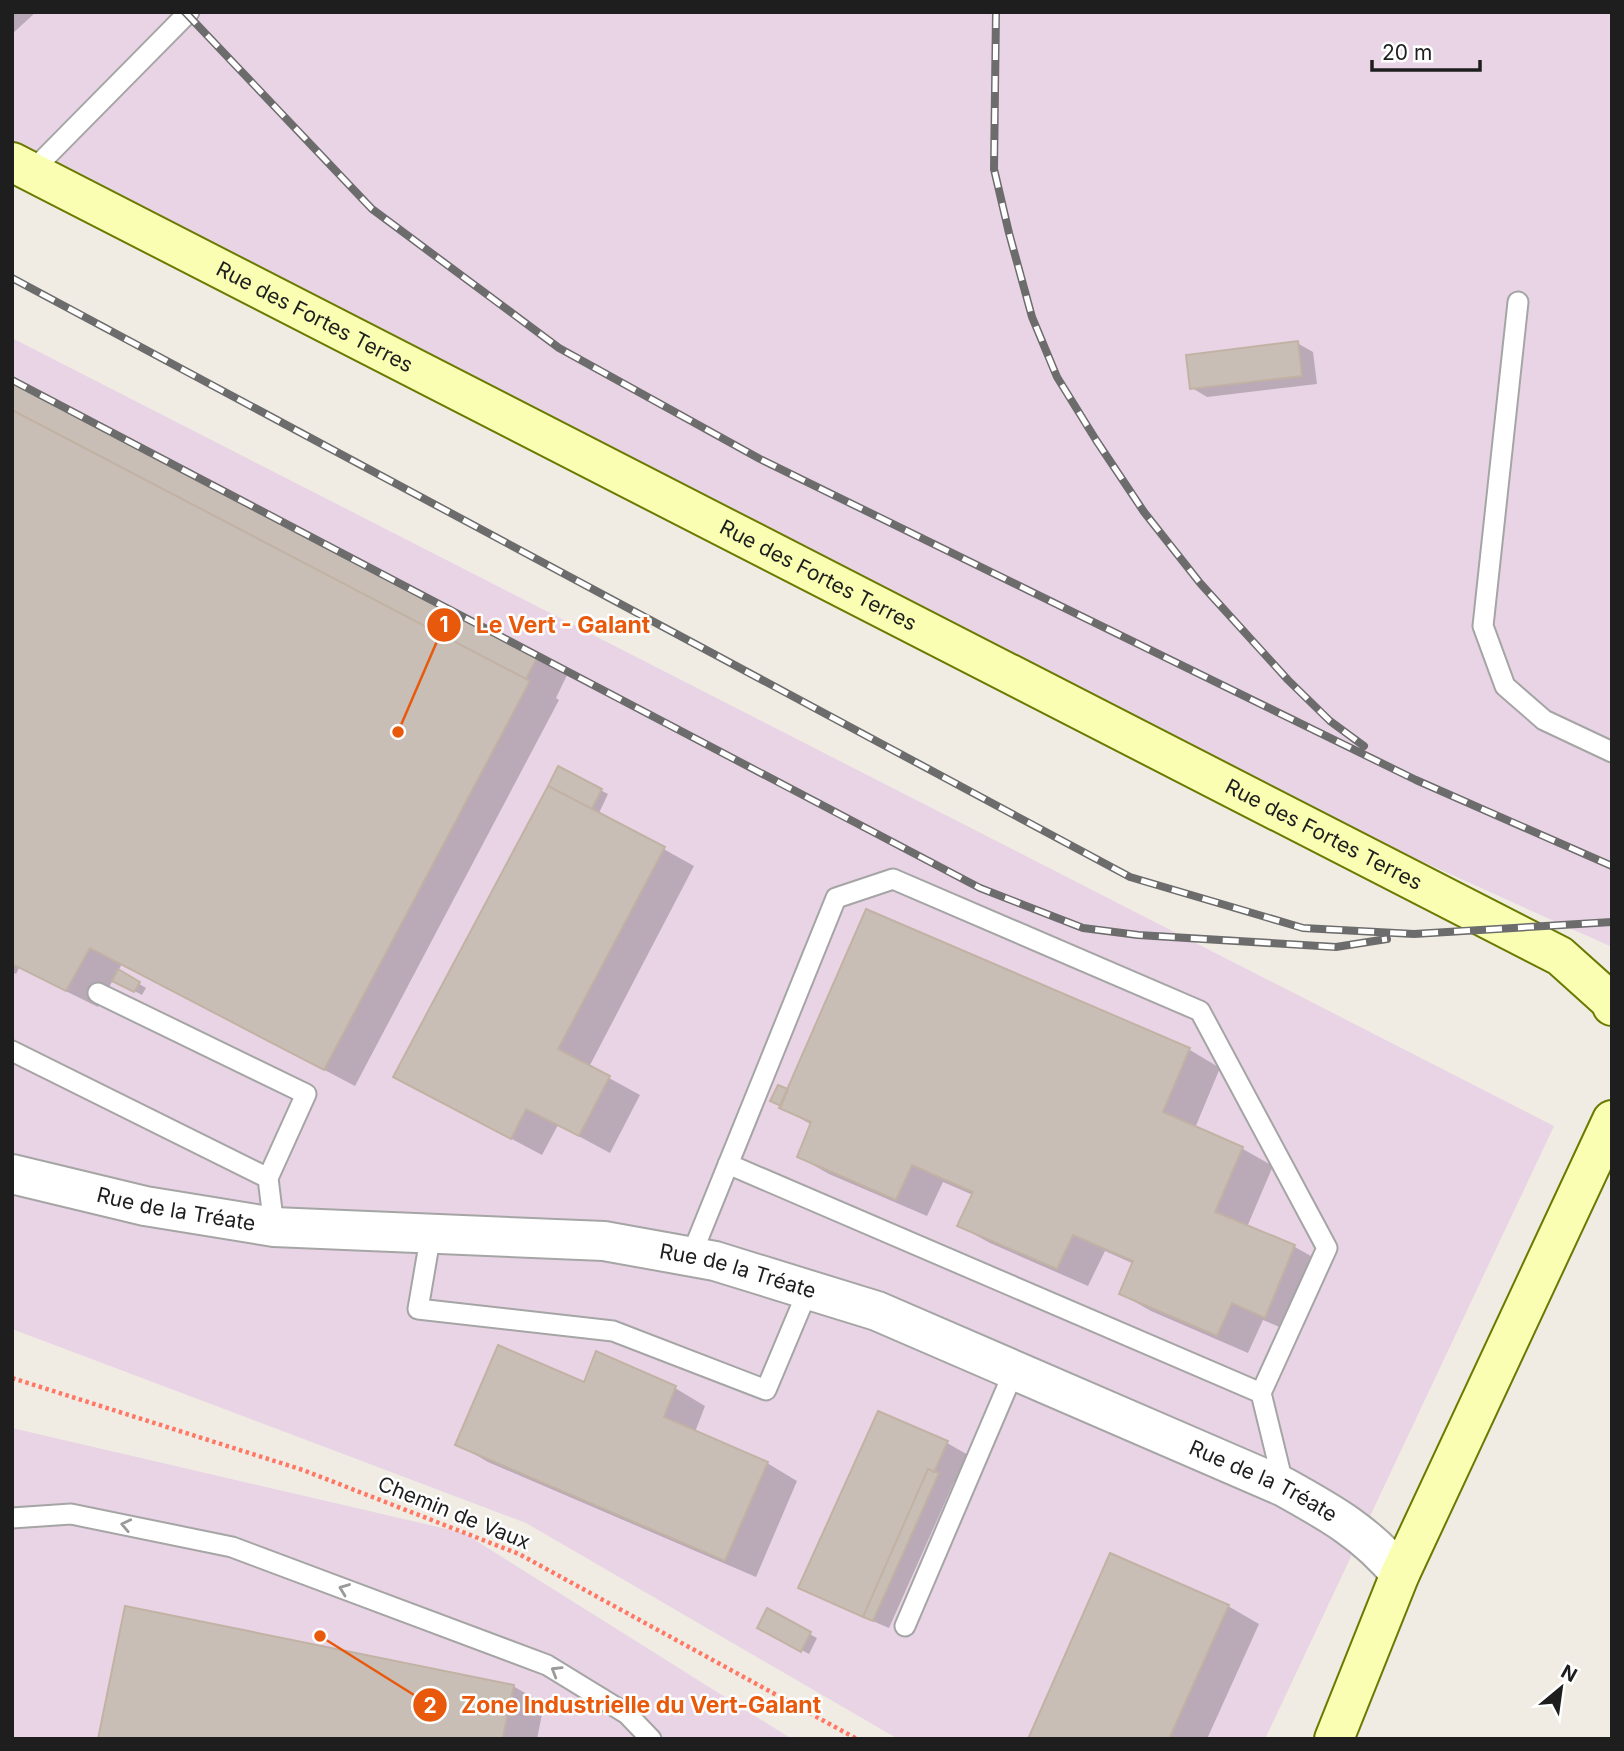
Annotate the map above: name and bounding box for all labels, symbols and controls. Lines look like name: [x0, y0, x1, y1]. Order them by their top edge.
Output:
scale bar: [1372, 28, 1480, 72]
text: 20 m: [1382, 40, 1432, 65]
street label: Rue des Fortes Terres: [212, 256, 417, 378]
street label: Rue des Fortes Terres: [716, 514, 921, 636]
callout: Le Vert - Galant: [427, 603, 664, 647]
text: Le Vert - Galant: [476, 611, 651, 639]
text: 1: [439, 612, 449, 637]
street label: Rue des Fortes Terres: [1221, 773, 1426, 895]
street label: Rue de la Tréate: [94, 1182, 257, 1236]
street label: Rue de la Tréate: [658, 1238, 819, 1303]
street label: Rue de la Tréate: [1186, 1435, 1342, 1527]
street label: Chemin de Vaux: [374, 1471, 534, 1554]
one-way arrow: [120, 1519, 132, 1534]
one-way arrow: [338, 1583, 350, 1597]
north arrow: [1526, 1653, 1596, 1723]
text: N: [1557, 1660, 1581, 1687]
one-way arrow: [551, 1666, 564, 1679]
callout: Zone Industrielle du Vert-Galant: [412, 1683, 835, 1727]
text: Zone Industrielle du Vert-Galant: [461, 1691, 822, 1719]
text: 2: [423, 1693, 437, 1718]

